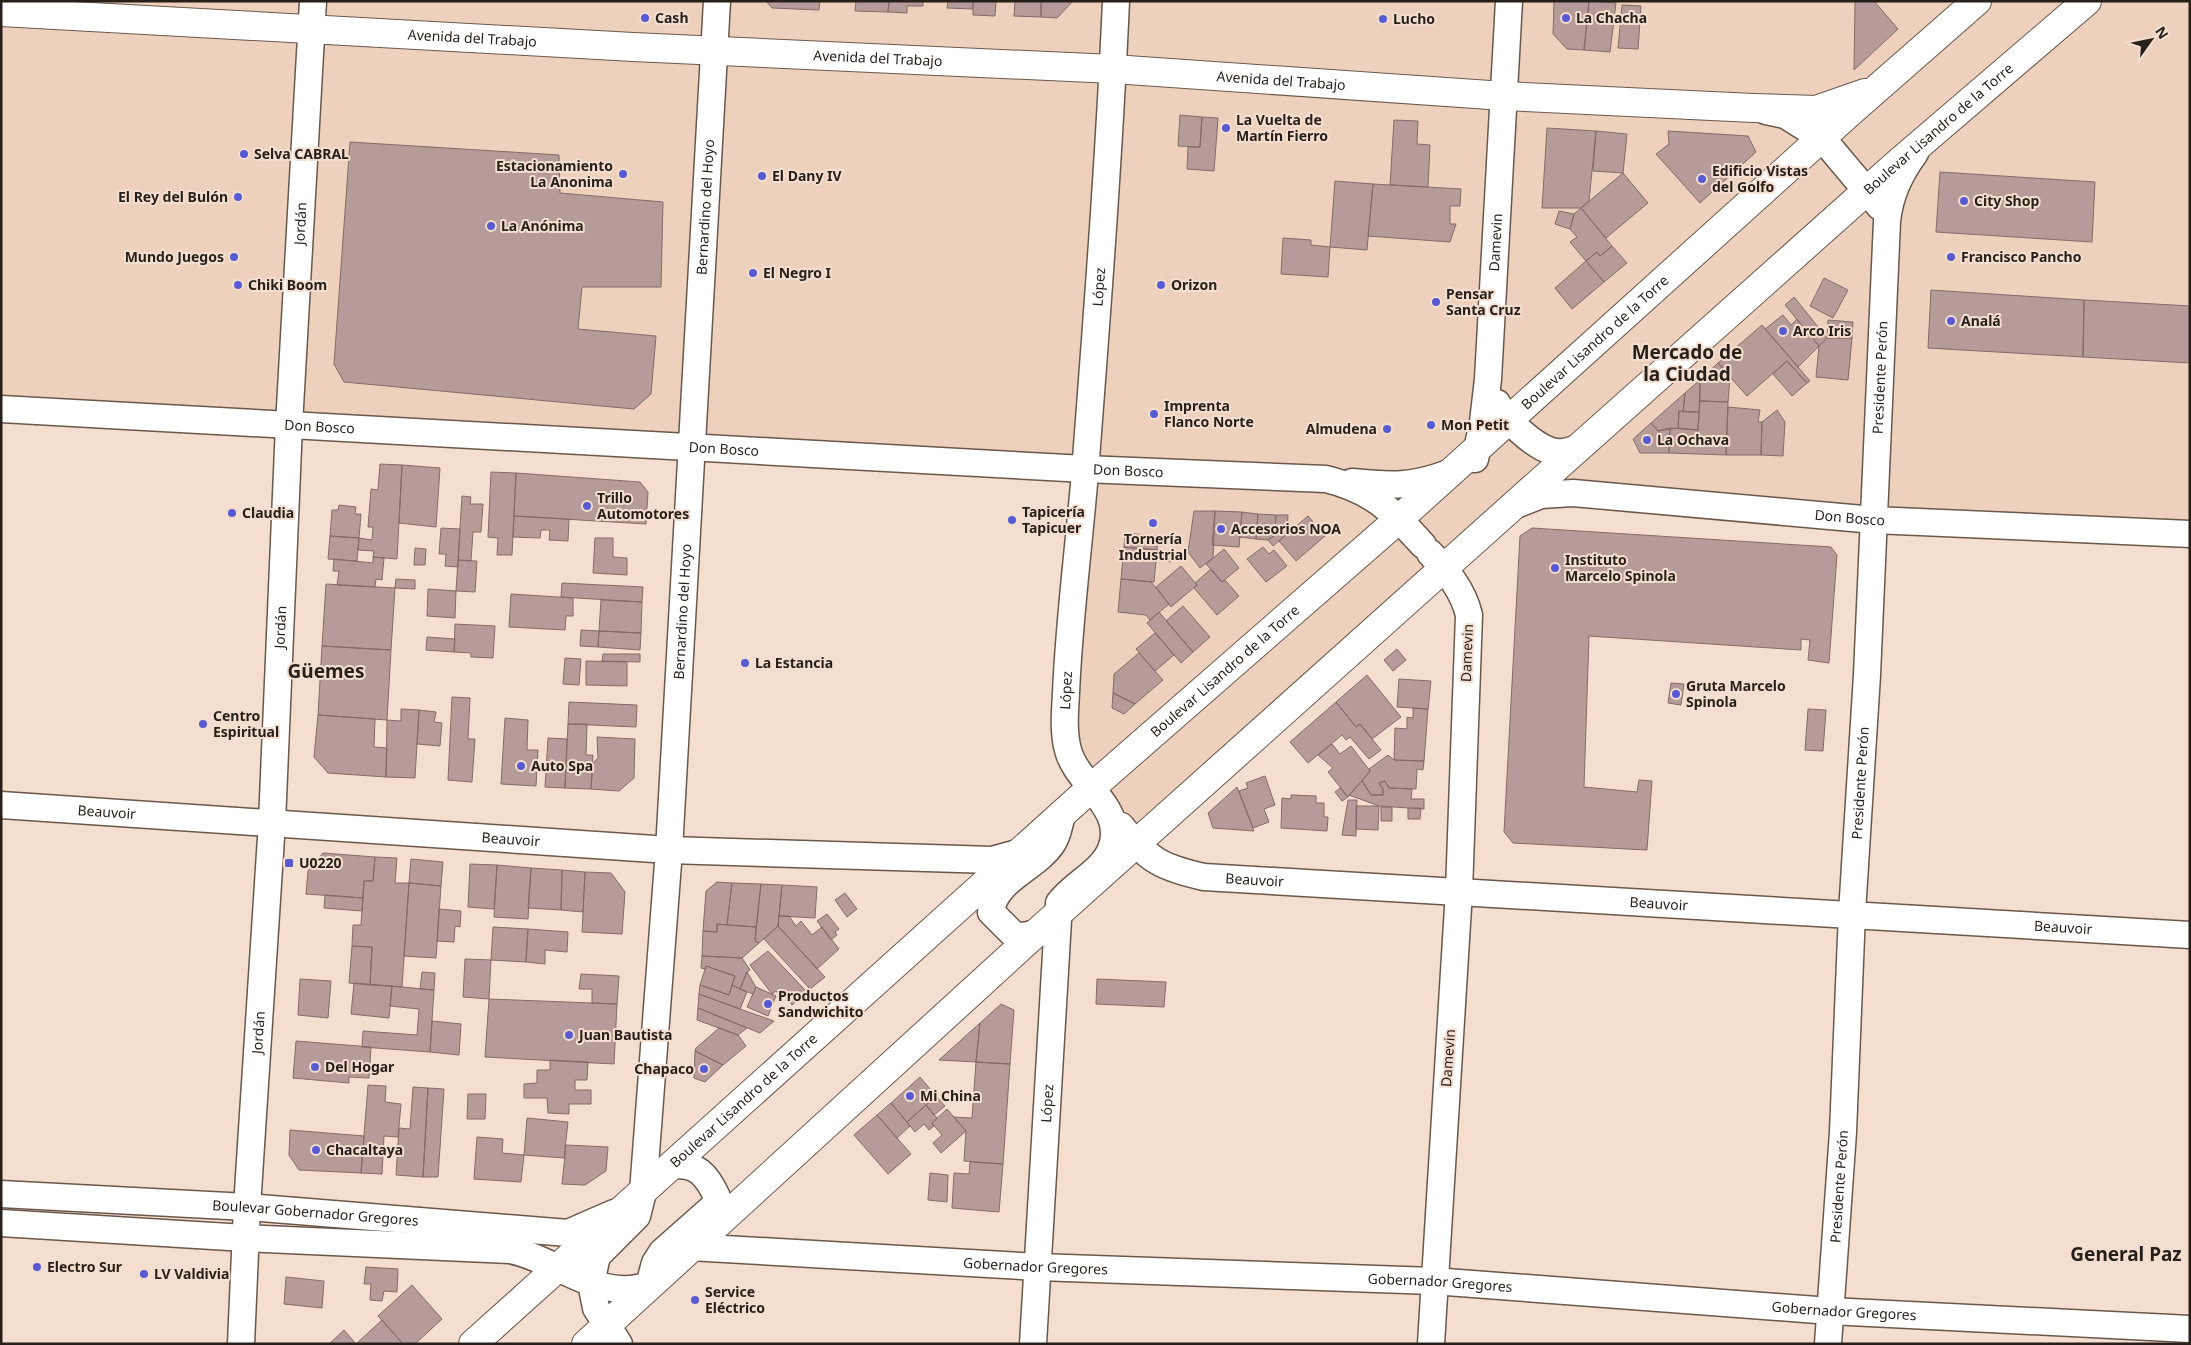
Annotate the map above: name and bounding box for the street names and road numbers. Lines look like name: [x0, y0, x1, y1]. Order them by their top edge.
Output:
street label: Avenida del Trabajo: [407, 25, 537, 51]
street label: Avenida del Trabajo: [813, 45, 943, 70]
street label: Boulevar Lisandro de la Torre: [1859, 58, 2017, 199]
street label: Avenida del Trabajo: [1216, 66, 1346, 94]
street label: Bernardino del Hoyo: [692, 139, 718, 276]
street label: Jordán: [289, 202, 311, 248]
street label: Damevin: [1484, 213, 1506, 272]
street label: López: [1088, 266, 1109, 307]
street label: Boulevar Lisandro de la Torre: [1517, 270, 1672, 413]
street label: Presidente Perón: [1868, 321, 1892, 434]
street label: Don Bosco: [284, 415, 355, 438]
street label: Don Bosco: [688, 437, 760, 460]
street label: Don Bosco: [1093, 459, 1164, 481]
street label: Don Bosco: [1814, 505, 1885, 529]
street label: Bernardino del Hoyo: [669, 543, 695, 680]
street label: Boulevar Lisandro de la Torre: [1146, 600, 1303, 741]
street label: Jordán: [269, 605, 290, 651]
street label: Damevin: [1456, 624, 1477, 682]
street label: López: [1055, 670, 1076, 710]
street label: Presidente Perón: [1847, 726, 1873, 840]
street label: Beauvoir: [77, 800, 137, 823]
street label: Beauvoir: [481, 827, 541, 850]
street label: Beauvoir: [1225, 868, 1285, 891]
street label: Beauvoir: [1629, 892, 1689, 914]
street label: Beauvoir: [2033, 916, 2093, 938]
street label: Jordán: [247, 1010, 269, 1057]
street label: Damevin: [1436, 1028, 1459, 1088]
street label: Boulevar Lisandro de la Torre: [665, 1029, 821, 1172]
street label: López: [1036, 1083, 1057, 1123]
street label: Presidente Perón: [1825, 1129, 1852, 1243]
street label: Boulevar Gobernador Gregores: [212, 1195, 420, 1230]
street label: Gobernador Gregores: [963, 1253, 1108, 1278]
street label: Gobernador Gregores: [1367, 1269, 1513, 1296]
street label: Gobernador Gregores: [1771, 1297, 1917, 1324]

